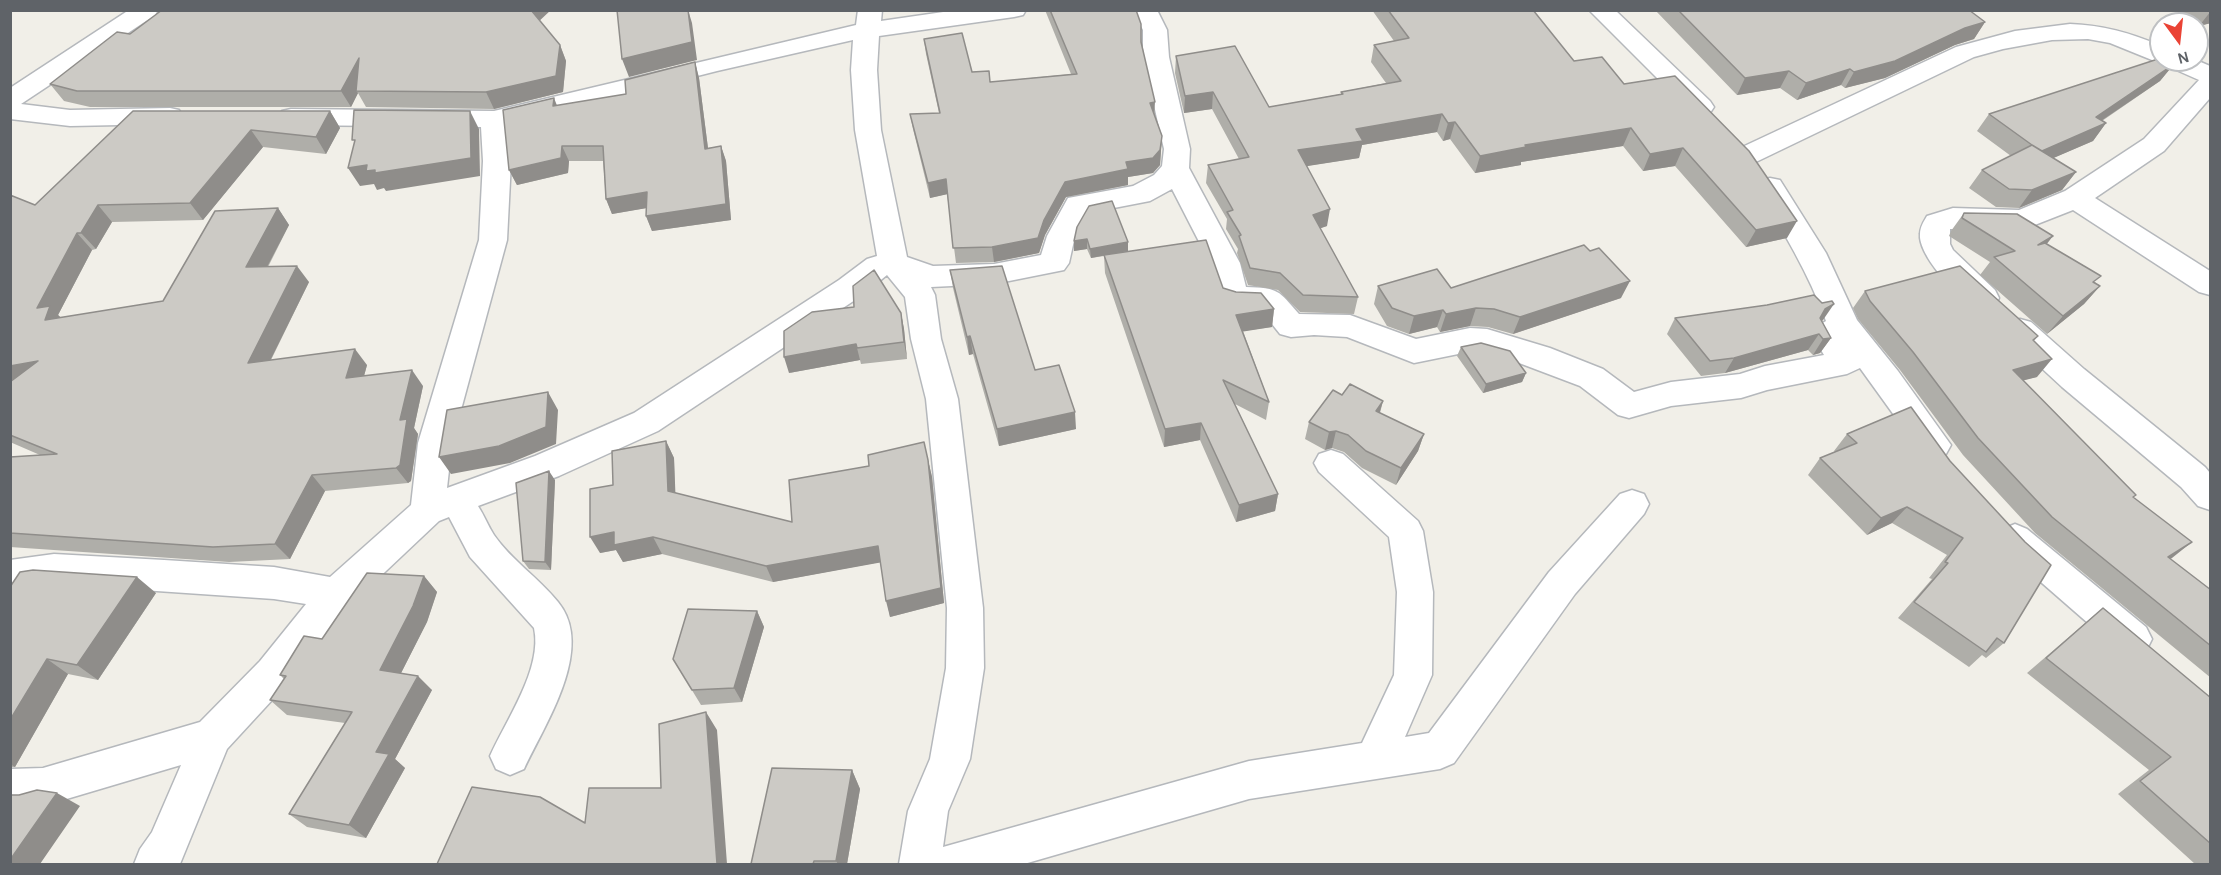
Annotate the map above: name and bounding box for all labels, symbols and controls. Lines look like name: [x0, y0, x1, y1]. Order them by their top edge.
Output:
north arrow: [2149, 12, 2209, 72]
text: N: [2175, 47, 2191, 69]

